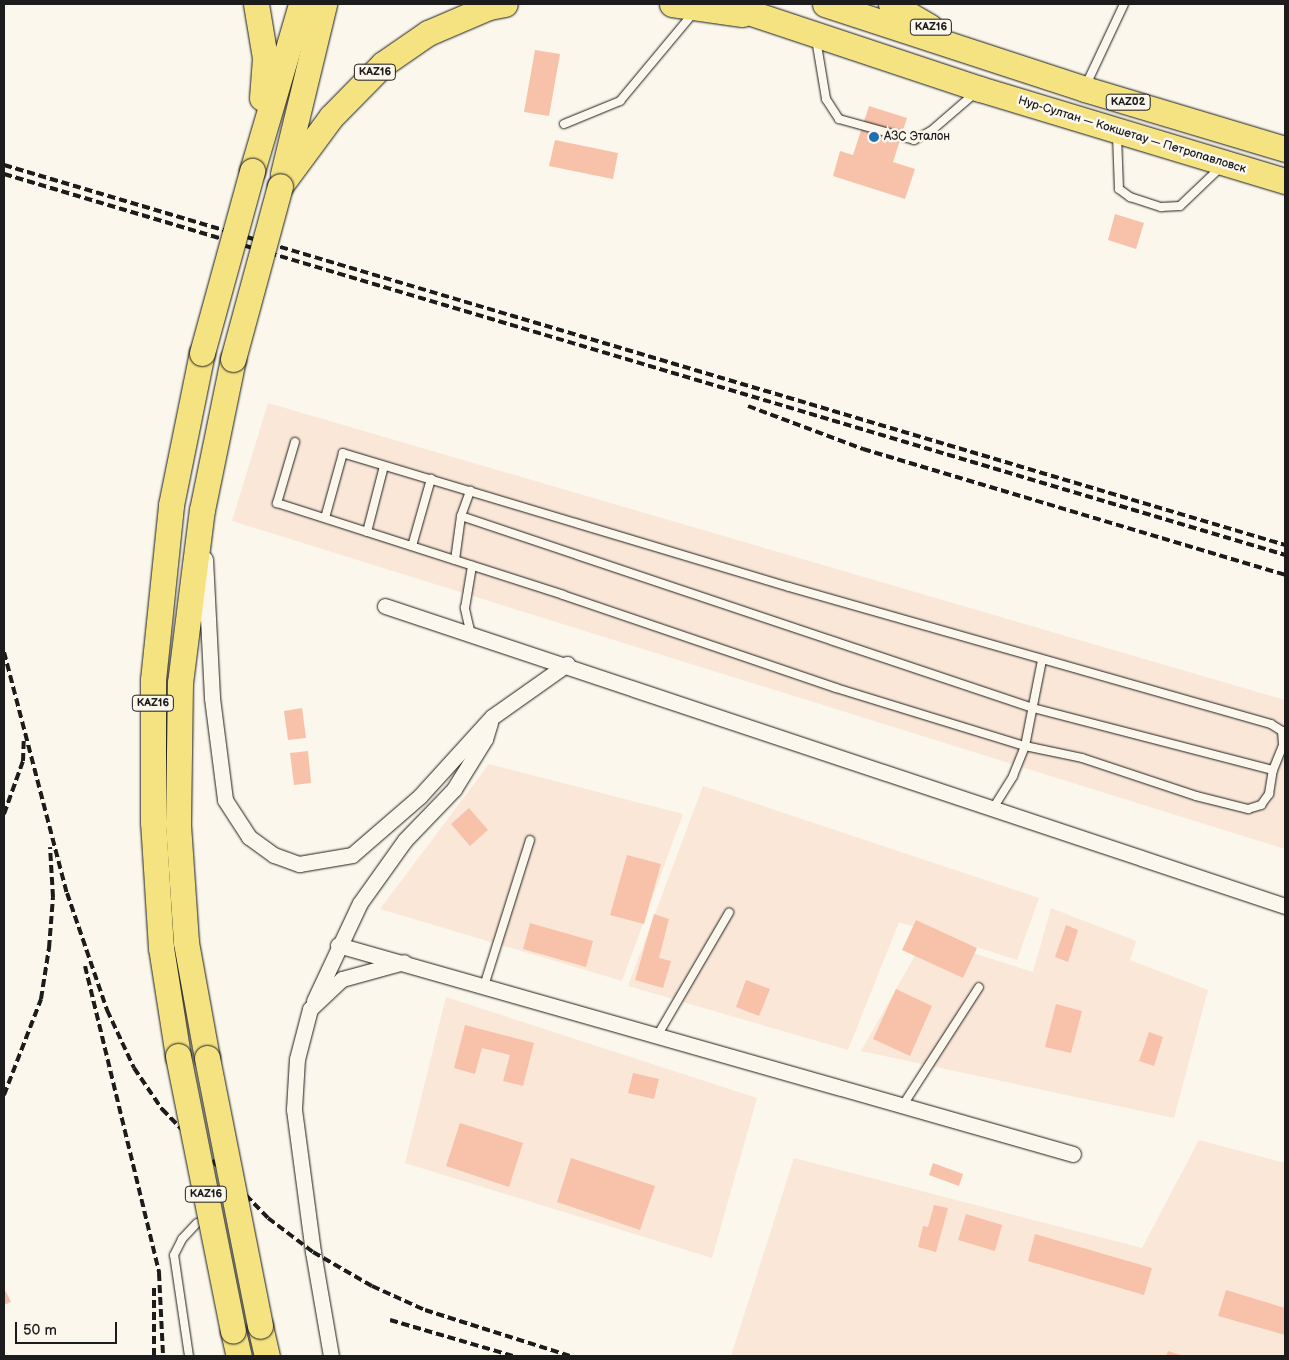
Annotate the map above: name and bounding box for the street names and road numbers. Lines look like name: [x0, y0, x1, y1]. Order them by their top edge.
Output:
road number: KAZ16: [910, 18, 952, 36]
road number: KAZ16: [354, 64, 396, 80]
street label: Нур-Султан — Кокшетау — Петропавловск: [1015, 93, 1249, 177]
road number: KАZ02: [1106, 94, 1150, 110]
road number: KAZ16: [132, 694, 174, 711]
road number: KAZ16: [185, 1186, 227, 1202]

